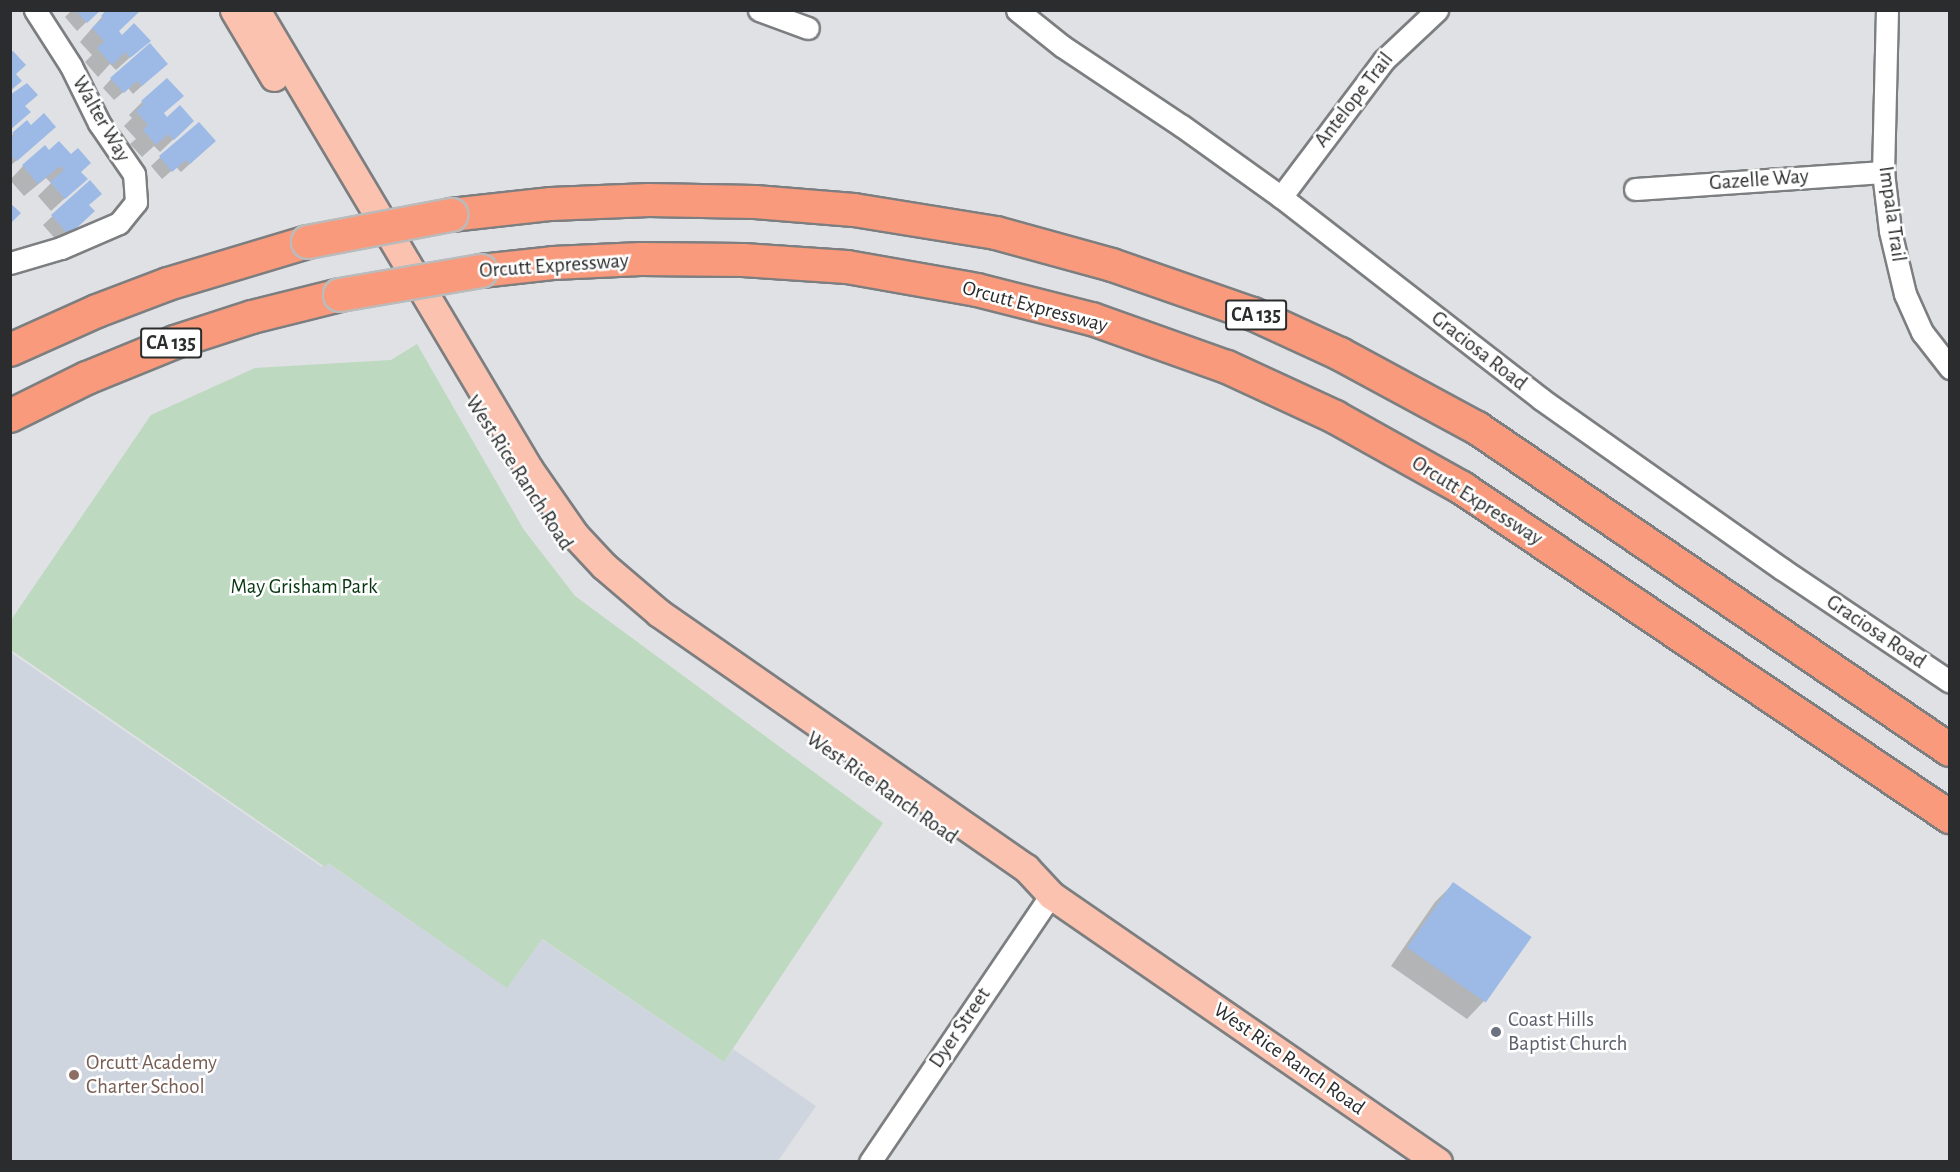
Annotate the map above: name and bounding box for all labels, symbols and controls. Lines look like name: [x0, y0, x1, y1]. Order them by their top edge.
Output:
street label: Antelope Trail: [1309, 47, 1399, 153]
street label: Walter Way: [66, 72, 136, 166]
street label: Gazelle Way: [1708, 164, 1810, 196]
street label: Impala Trail: [1873, 164, 1911, 264]
street label: Orcutt Expressway: [478, 248, 630, 284]
street label: Orcutt Expressway: [959, 275, 1111, 339]
road number: CA 135: [1224, 298, 1288, 332]
street label: Graciosa Road: [1426, 306, 1532, 396]
road number: CA 135: [140, 326, 202, 360]
street label: West Rice Ranch Road: [460, 391, 578, 555]
street label: Orcutt Expressway: [1407, 451, 1547, 551]
park label: May Grisham Park: [231, 574, 377, 600]
street label: Graciosa Road: [1821, 590, 1931, 674]
street label: West Rice Ranch Road: [801, 726, 963, 850]
street label: Dyer Street: [924, 983, 996, 1073]
street label: West Rice Ranch Road: [1208, 997, 1370, 1121]
place label: Coast Hills Baptist Church: [1508, 1007, 1627, 1057]
marker: Coast Hills Baptist Church: [1489, 1025, 1503, 1039]
place label: Orcutt Academy Charter School: [86, 1050, 217, 1100]
marker: Orcutt Academy Charter School: [67, 1068, 81, 1082]

